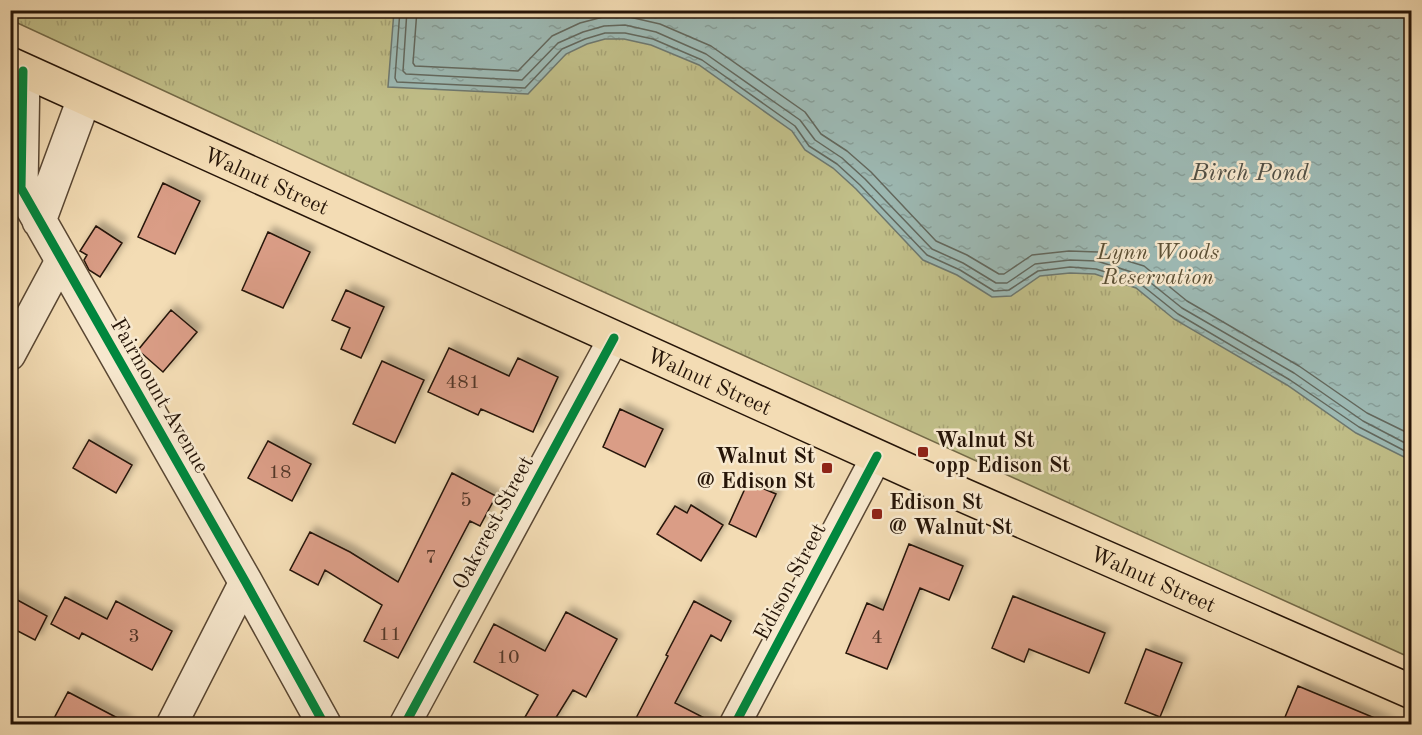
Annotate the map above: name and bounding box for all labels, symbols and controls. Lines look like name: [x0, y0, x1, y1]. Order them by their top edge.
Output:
street label: Walnut Street: [200, 144, 332, 220]
water label: Birch Pond: [1190, 162, 1309, 186]
park label: Lynn Woods Reservation: [1096, 242, 1219, 289]
street label: Fairmount Avenue: [106, 315, 213, 477]
street label: Walnut Street: [643, 345, 775, 420]
house number: 481: [446, 373, 480, 393]
place label: Walnut St opp Edison St: [935, 430, 1070, 477]
marker: Walnut St opp Edison St: [916, 445, 930, 459]
place label: Walnut St @ Edison St: [697, 446, 815, 493]
street label: Oakcrest Street: [449, 452, 538, 594]
marker: Walnut St @ Edison St: [820, 461, 834, 475]
house number: 18: [268, 463, 292, 483]
house number: 5: [460, 491, 472, 511]
place label: Edison St @ Walnut St: [889, 492, 1013, 539]
marker: Edison St @ Walnut St: [870, 507, 884, 521]
street label: Edison Street: [751, 520, 831, 644]
street label: Walnut Street: [1087, 543, 1219, 618]
house number: 7: [425, 548, 437, 568]
house number: 11: [378, 625, 402, 645]
house number: 3: [128, 627, 140, 647]
house number: 4: [871, 628, 883, 648]
house number: 10: [496, 648, 520, 668]

